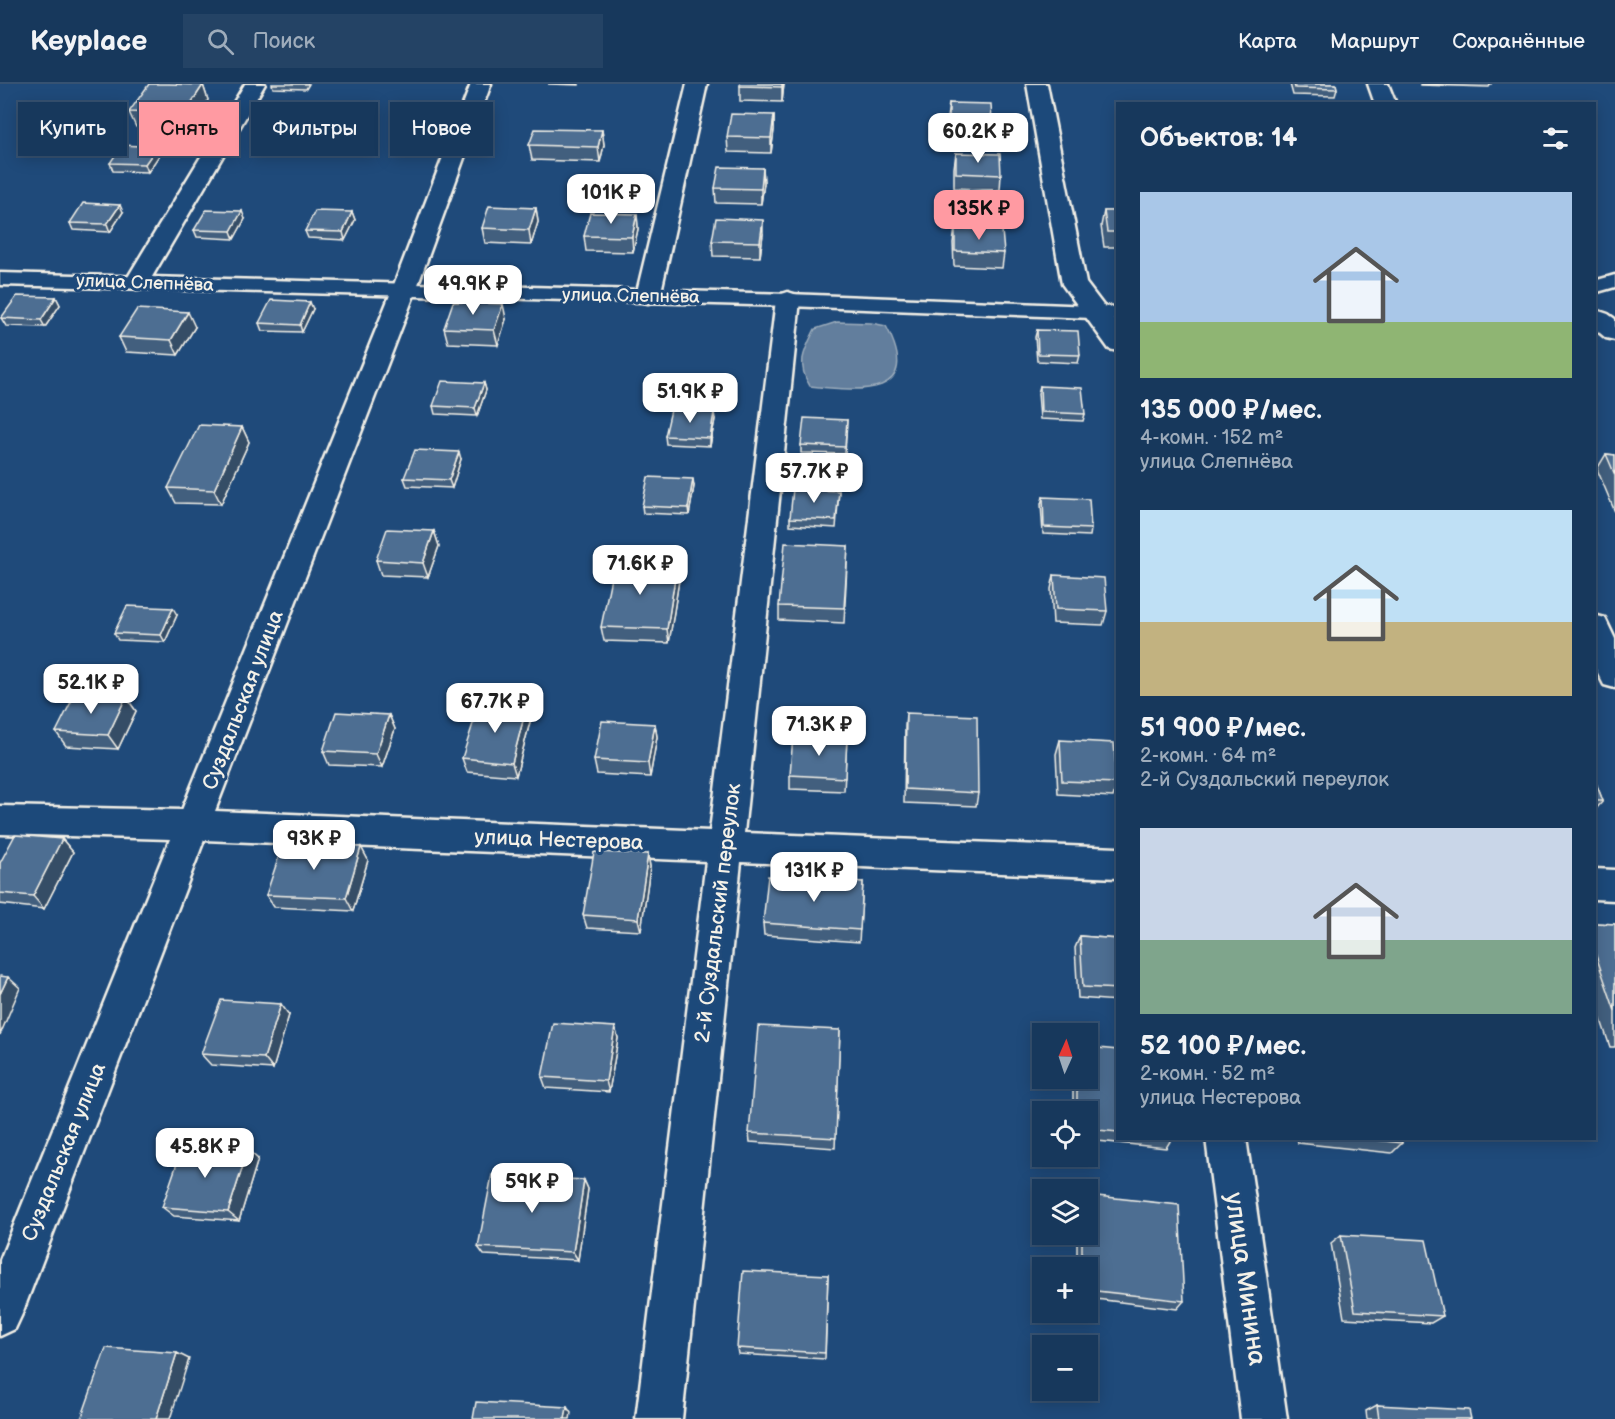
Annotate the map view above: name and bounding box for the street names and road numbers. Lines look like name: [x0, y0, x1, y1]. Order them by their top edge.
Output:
street label: улица Слепнёва: [76, 270, 215, 296]
street label: улица Слепнёва: [562, 284, 700, 308]
street label: Суздальская улица: [197, 606, 289, 793]
street label: 2-й Суздальский переулок: [690, 782, 746, 1044]
street label: улица Нестерова: [474, 825, 644, 855]
street label: Суздальская улица: [17, 1058, 111, 1245]
street label: улица Минина: [1218, 1190, 1272, 1368]

